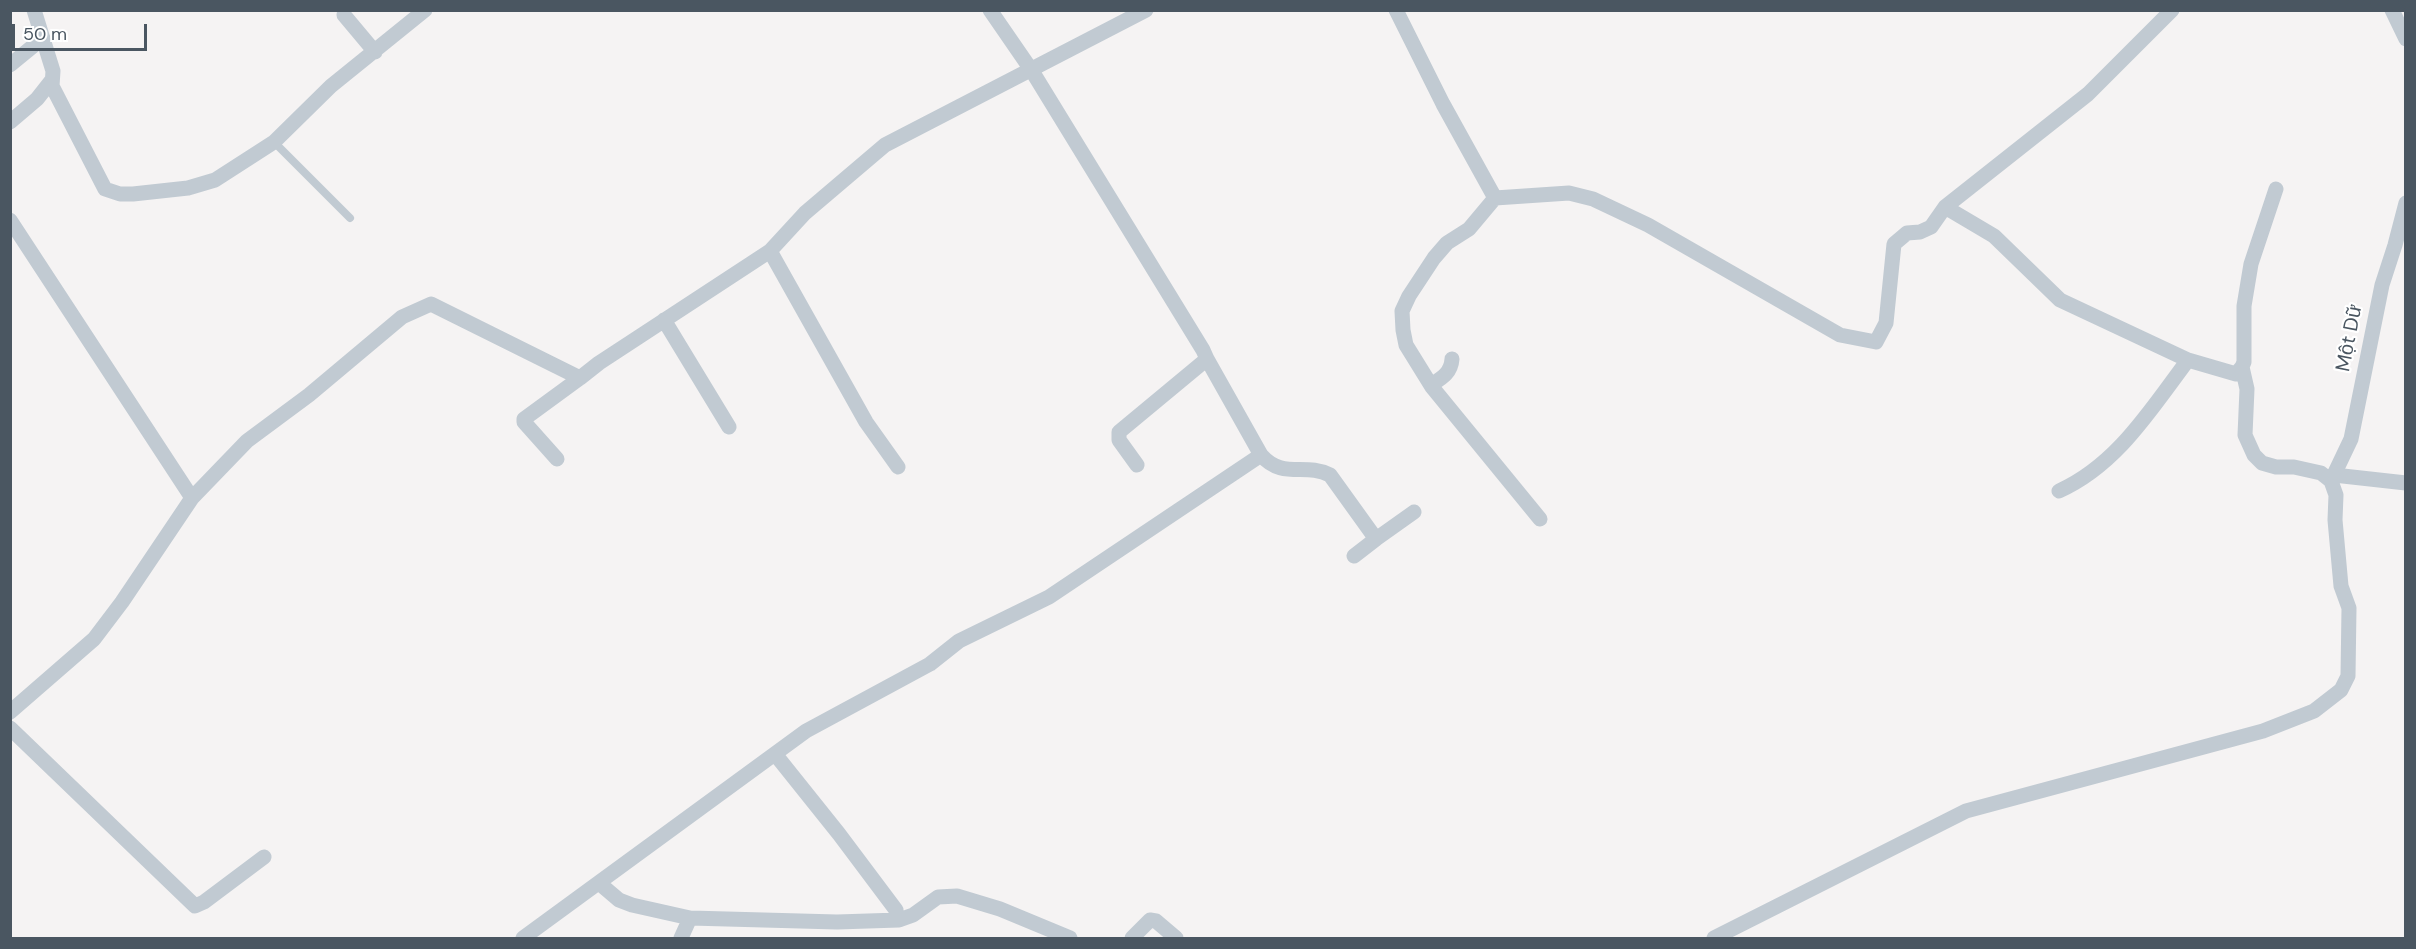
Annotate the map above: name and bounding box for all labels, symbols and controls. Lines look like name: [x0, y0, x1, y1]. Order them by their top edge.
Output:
scale bar: [15, 12, 150, 50]
text: 50 m: [23, 22, 67, 46]
street label: Một Dữ: [2332, 302, 2368, 374]

